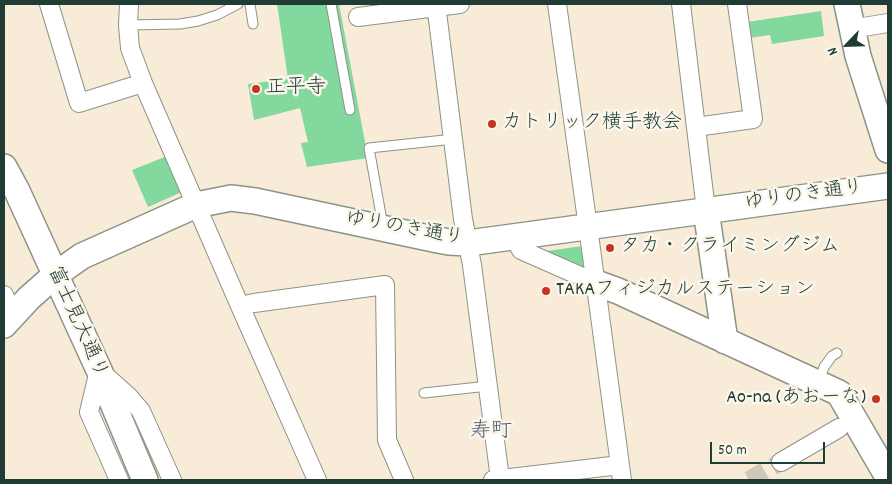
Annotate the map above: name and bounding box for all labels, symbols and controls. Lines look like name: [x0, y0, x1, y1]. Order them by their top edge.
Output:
north arrow: [822, 20, 872, 70]
text: N: [823, 44, 844, 58]
place label: 正平寺: [266, 77, 326, 101]
marker: 正平寺: [250, 83, 262, 95]
place label: カトリック横手教会: [502, 112, 682, 136]
marker: カトリック横手教会: [486, 118, 498, 130]
street label: ゆりのき通り: [743, 177, 865, 217]
street label: ゆりのき通り: [343, 208, 465, 252]
place label: タカ・クライミングジム: [620, 236, 840, 260]
marker: タカ・クライミングジム: [604, 242, 616, 254]
street label: 富士見大通り: [41, 263, 111, 383]
place label: TAKAフィジカルステーション: [556, 279, 815, 303]
marker: TAKAフィジカルステーション: [540, 285, 552, 297]
place label: Ao-na (あおーな): [726, 387, 866, 411]
marker: Ao-na (あおーな): [870, 393, 882, 405]
district label: 寿町: [470, 420, 512, 446]
scale bar: [712, 432, 827, 464]
text: 50 m: [718, 440, 747, 462]

